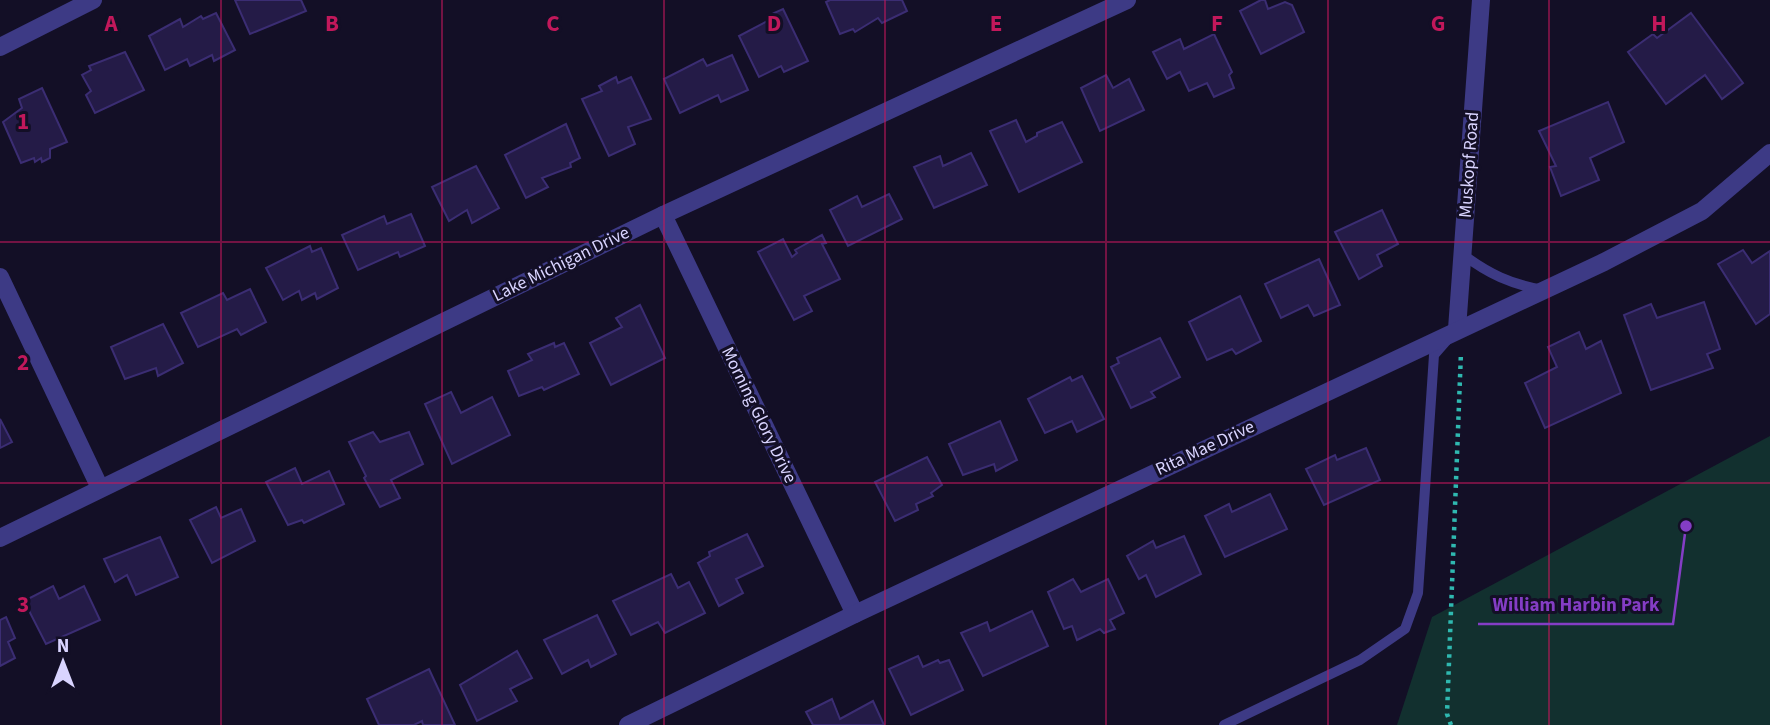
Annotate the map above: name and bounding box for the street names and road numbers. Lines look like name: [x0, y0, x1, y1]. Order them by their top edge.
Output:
street label: Muskopf Road: [1453, 111, 1485, 219]
street label: Lake Michigan Drive: [488, 220, 634, 308]
street label: Morning Glory Drive: [715, 343, 803, 488]
street label: Rita Mae Drive: [1151, 414, 1259, 482]

